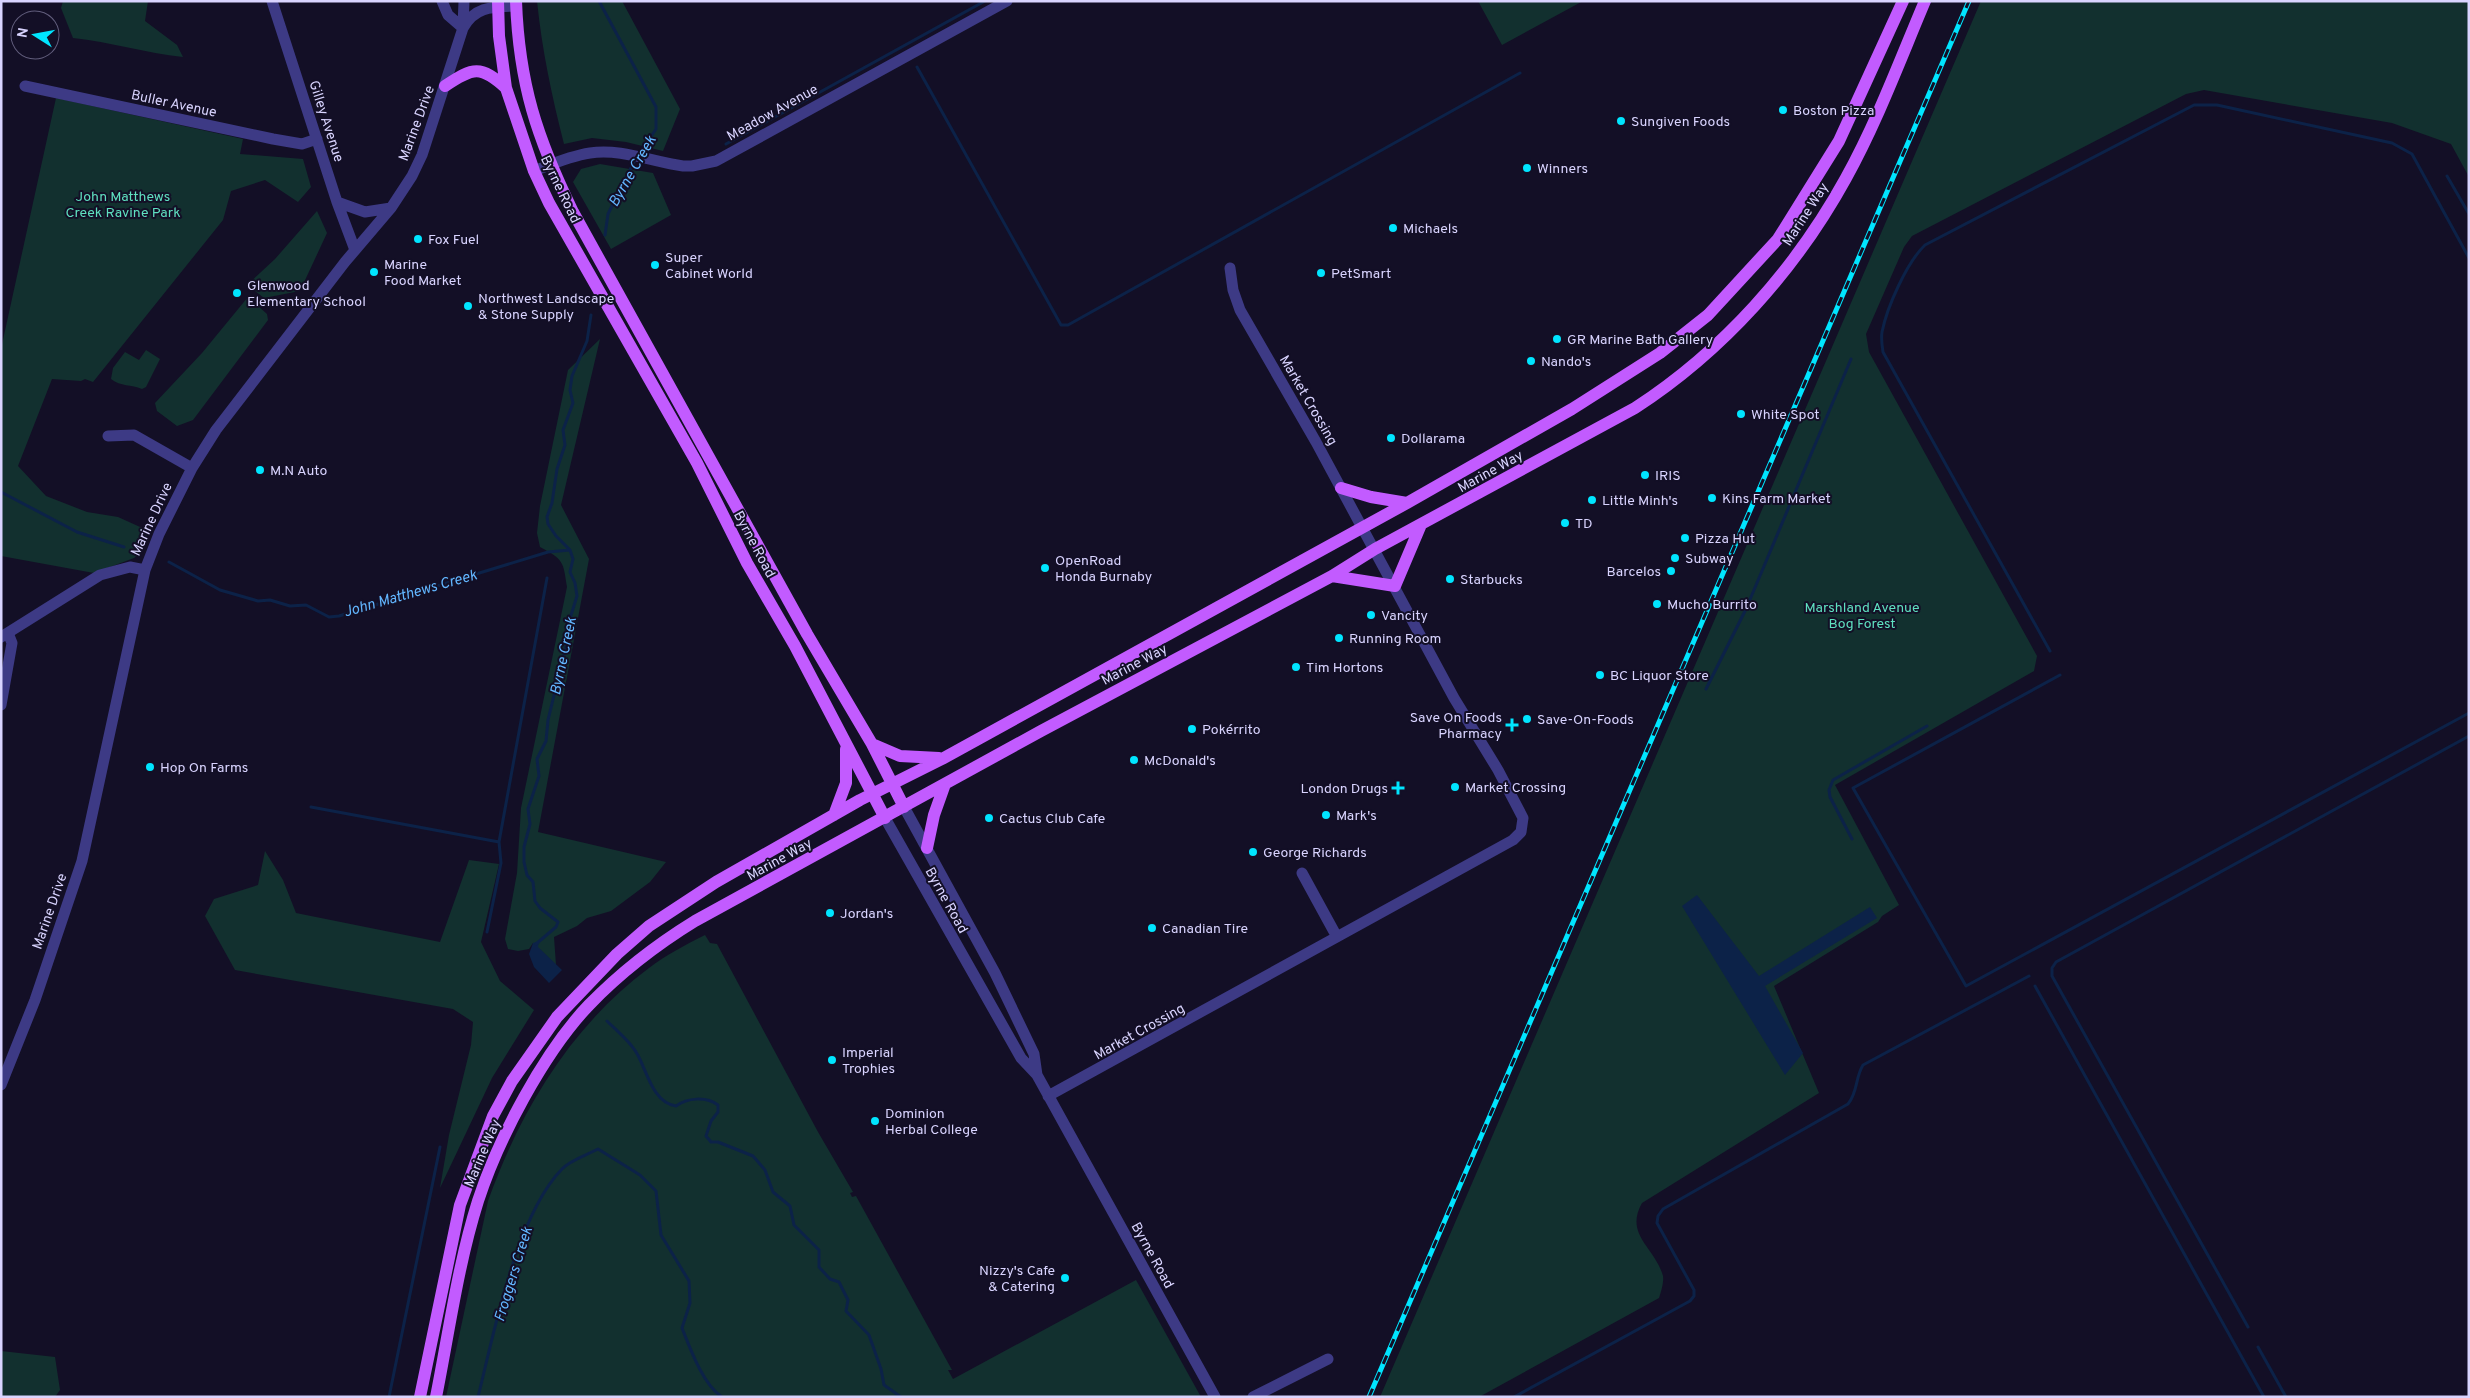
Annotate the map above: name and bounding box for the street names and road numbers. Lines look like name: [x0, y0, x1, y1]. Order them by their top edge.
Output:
street label: Gilley Avenue: [304, 79, 347, 164]
street label: Meadow Avenue: [724, 81, 821, 145]
street label: Marine Drive: [396, 83, 439, 164]
street label: Buller Avenue: [129, 87, 218, 122]
street label: Byrne Road: [536, 153, 583, 226]
street label: Marine Way: [1779, 180, 1833, 250]
street label: Market Crossing: [1275, 353, 1340, 449]
street label: Marine Way: [1455, 447, 1526, 497]
street label: Marine Drive: [128, 480, 177, 559]
street label: Byrne Road: [729, 508, 778, 581]
street label: Marine Way: [1099, 641, 1171, 690]
street label: Marine Way: [744, 835, 815, 885]
street label: Byrne Road: [921, 865, 971, 937]
street label: Marine Drive: [29, 871, 71, 952]
street label: Market Crossing: [1091, 1000, 1188, 1064]
street label: Marine Way: [461, 1117, 505, 1190]
street label: Byrne Road: [1127, 1220, 1177, 1292]

